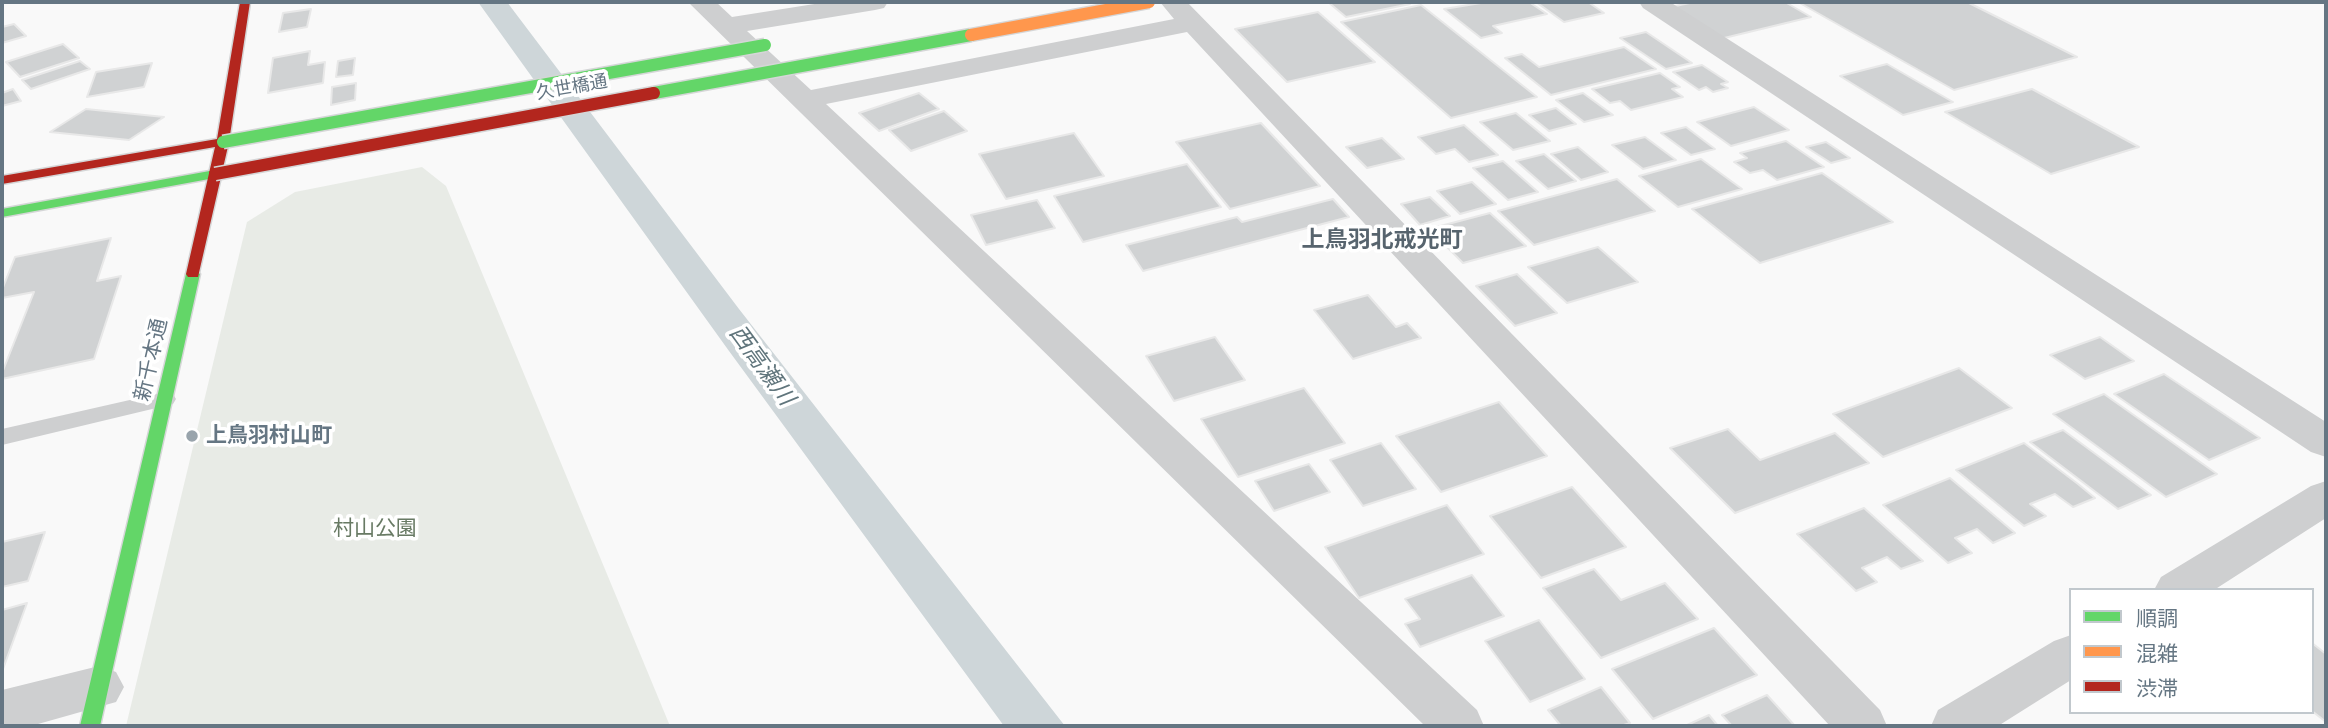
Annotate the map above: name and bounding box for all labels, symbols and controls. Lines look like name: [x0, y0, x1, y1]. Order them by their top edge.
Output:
street label: 久世橋通: [535, 71, 609, 105]
district label: 上鳥羽北戒光町: [1302, 227, 1462, 255]
street label: 新千本通: [130, 316, 174, 404]
water label: 西高瀬川: [723, 321, 799, 411]
place label: 上鳥羽村山町: [206, 423, 332, 449]
marker: 上鳥羽村山町: [184, 428, 200, 444]
park label: 村山公園: [333, 516, 417, 542]
legend: [2069, 588, 2314, 714]
text: 順調: [2136, 607, 2178, 632]
text: 混雑: [2136, 642, 2178, 667]
text: 渋滞: [2136, 677, 2178, 702]

